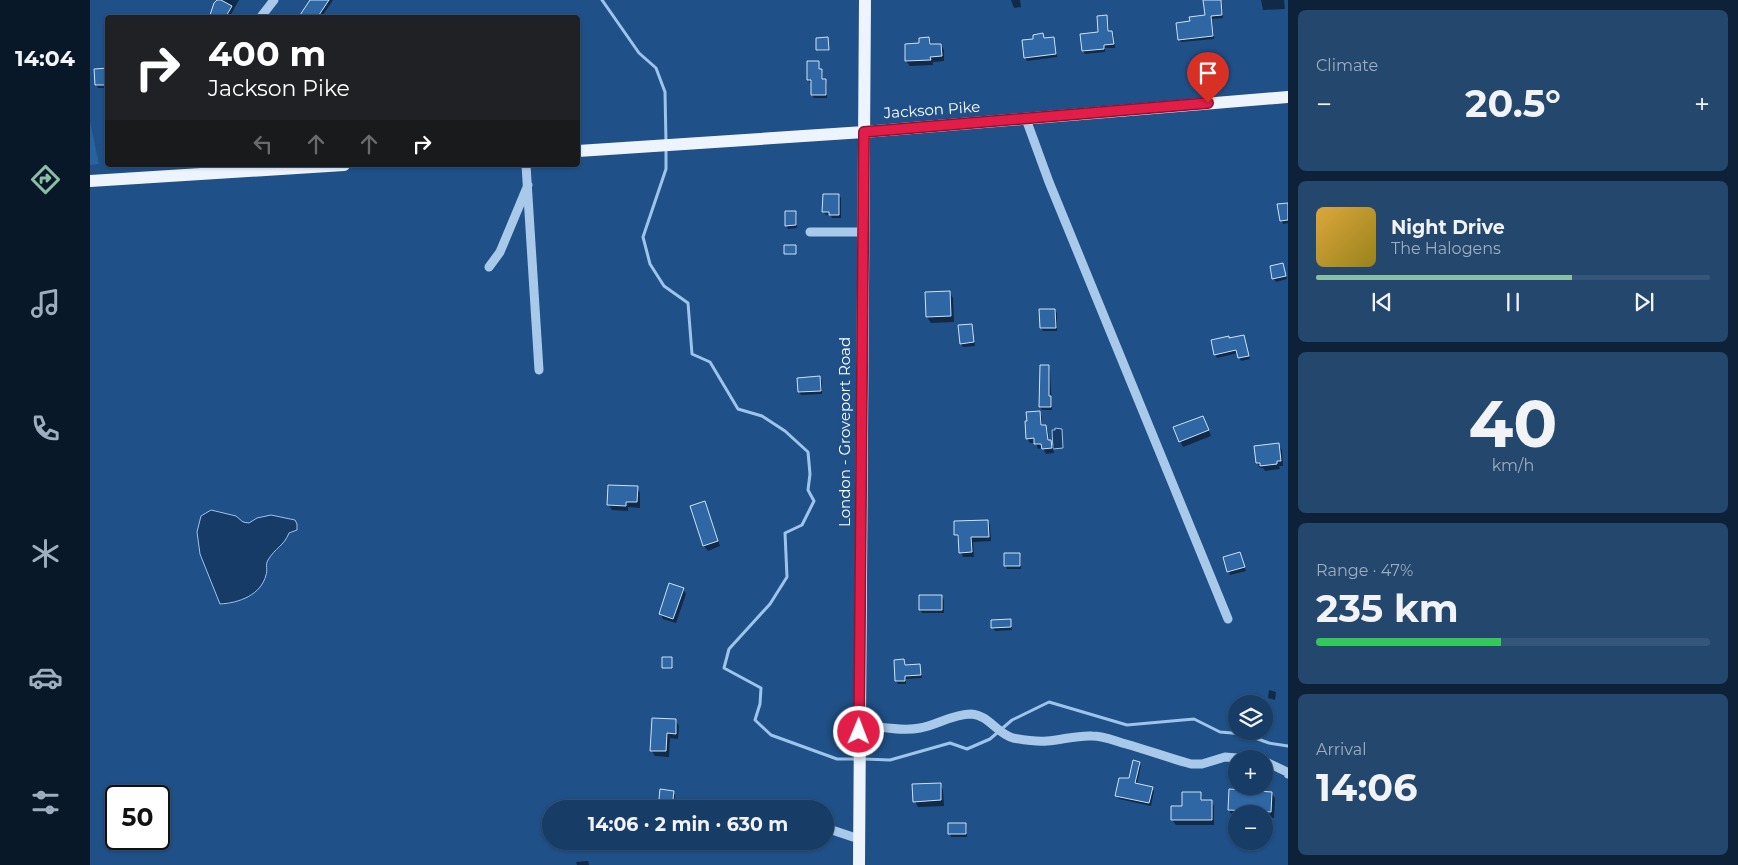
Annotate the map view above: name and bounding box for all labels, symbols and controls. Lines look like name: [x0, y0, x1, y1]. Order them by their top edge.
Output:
text: 400 m: [208, 32, 326, 75]
icon: right: [125, 35, 190, 100]
text: 14:04: [15, 45, 75, 72]
pin: [1187, 52, 1229, 103]
text: Climate: [1316, 56, 1378, 75]
icon: arrive: [1194, 59, 1222, 87]
text: Jackson Pike: [208, 75, 350, 102]
text: 20.5°: [1465, 80, 1561, 127]
text: −: [1316, 87, 1332, 121]
text: +: [1694, 87, 1710, 121]
street label: Jackson Pike: [882, 97, 981, 122]
icon: left: [249, 130, 277, 158]
icon: ahead: [302, 130, 330, 158]
icon: ahead: [355, 130, 383, 158]
icon: right: [408, 130, 436, 158]
icon: directions: [28, 162, 63, 197]
text: Night Drive: [1391, 216, 1505, 239]
text: The Halogens: [1391, 239, 1501, 258]
icon: music: [28, 286, 63, 321]
icon: previous: [1368, 288, 1396, 316]
icon: pause: [1499, 288, 1527, 316]
icon: next: [1630, 288, 1658, 316]
street label: London - Groveport Road: [835, 337, 854, 527]
text: 40: [1469, 384, 1557, 463]
icon: phone: [28, 411, 63, 446]
text: km/h: [1492, 456, 1534, 475]
icon: climate: [28, 536, 63, 571]
text: Range · 47%: [1316, 561, 1413, 580]
text: 235 km: [1316, 585, 1459, 632]
icon: car: [28, 660, 63, 695]
map controls: [1228, 695, 1273, 850]
button: layers: [1228, 695, 1273, 740]
position arrow: [832, 705, 884, 757]
text: Arrival: [1316, 740, 1366, 759]
button: +: [1228, 750, 1273, 795]
text: 14:06: [1316, 764, 1417, 811]
icon: filters: [28, 785, 63, 820]
speed limit sign: 50: [105, 785, 170, 850]
button: −: [1228, 805, 1273, 850]
text: 14:06 · 2 min · 630 m: [588, 813, 788, 836]

